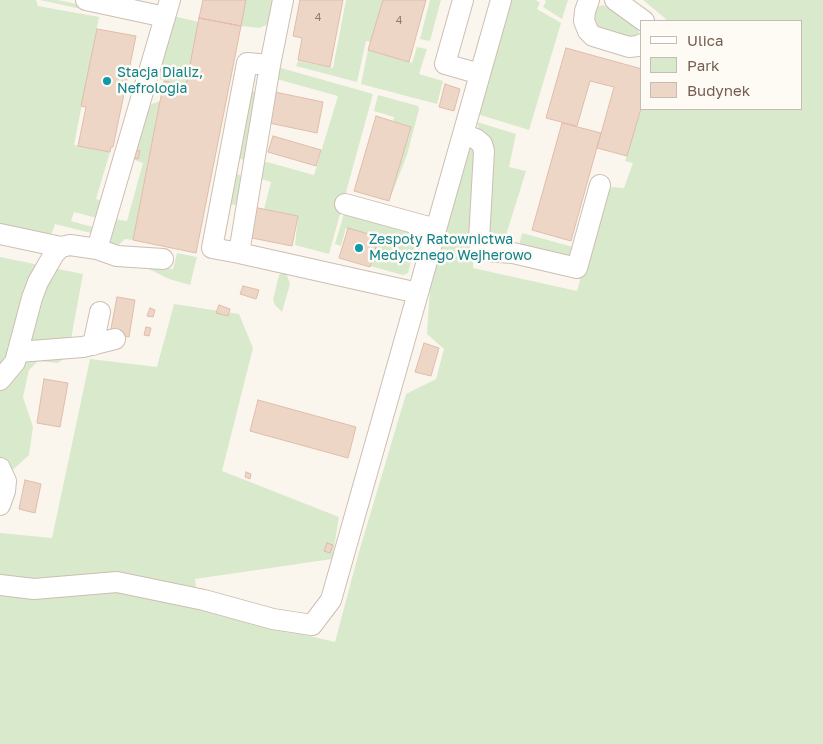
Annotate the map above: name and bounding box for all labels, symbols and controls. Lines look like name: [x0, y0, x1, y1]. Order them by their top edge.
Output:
house number: 4: [315, 11, 321, 25]
house number: 4: [396, 14, 402, 28]
legend: [640, 20, 803, 110]
text: Ulica: [687, 31, 723, 49]
text: Park: [687, 56, 719, 74]
place label: Stacja Dializ, Nefrologia: [117, 65, 203, 98]
marker: Stacja Dializ, Nefrologia: [101, 75, 113, 87]
text: Budynek: [687, 81, 750, 99]
place label: Zespoły Ratownictwa Medycznego Wejherowo: [369, 232, 532, 264]
marker: Zespoły Ratownictwa Medycznego Wejherowo: [353, 242, 365, 254]

